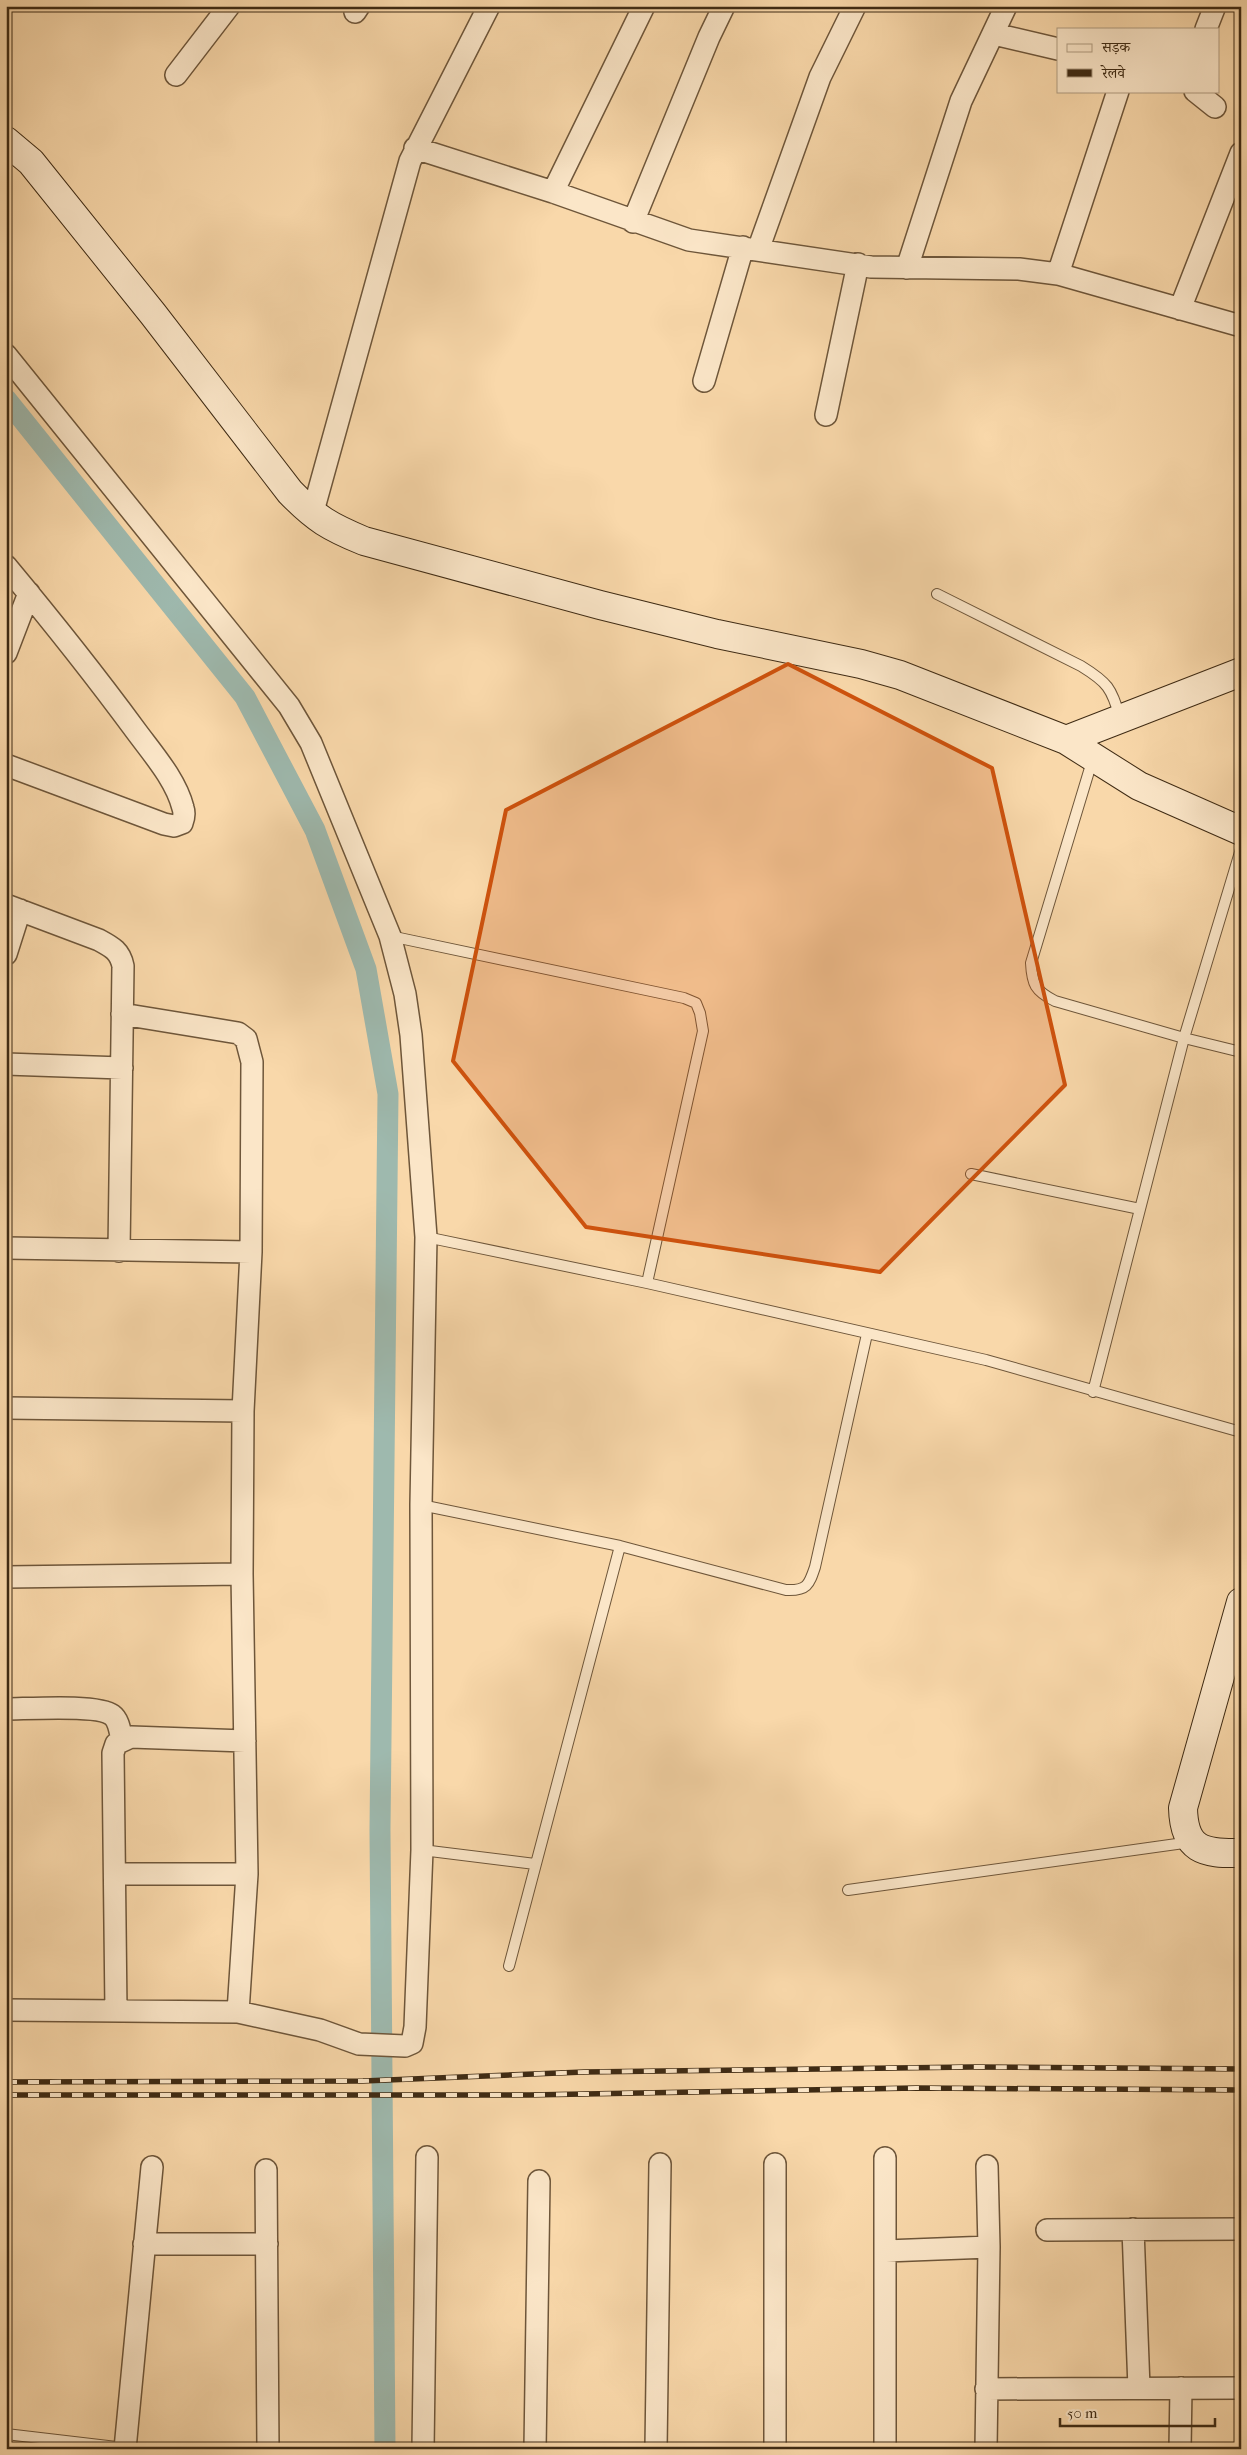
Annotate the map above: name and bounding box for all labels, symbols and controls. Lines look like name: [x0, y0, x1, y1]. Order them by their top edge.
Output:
legend: [1057, 28, 1220, 92]
text: सड़क: [1101, 38, 1131, 56]
text: रेलवे: [1100, 64, 1126, 82]
scale bar: [1060, 2395, 1214, 2427]
text: 50 m: [1067, 2404, 1098, 2422]

